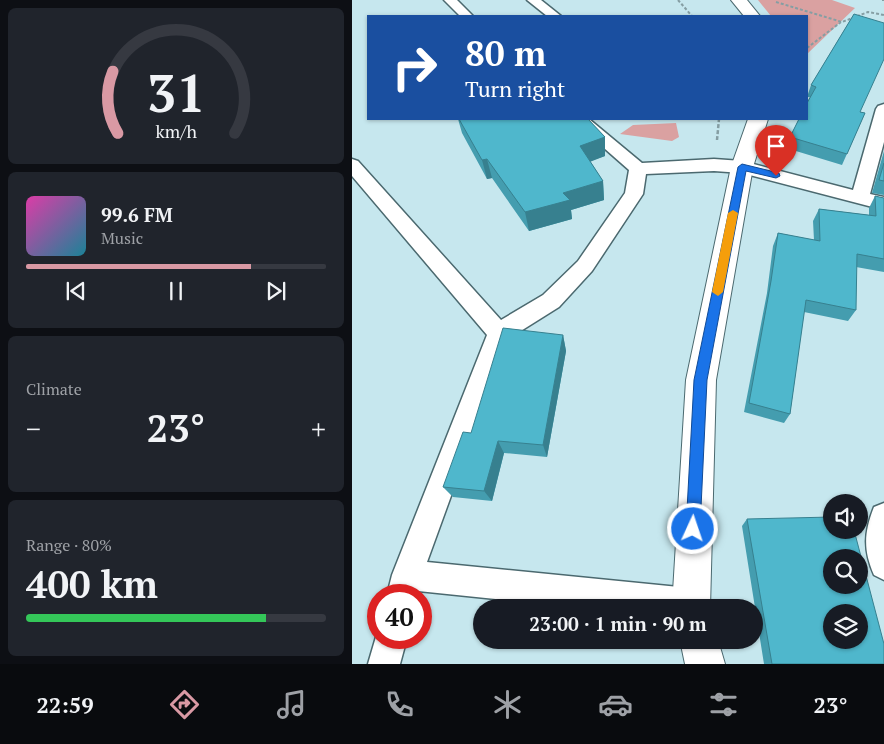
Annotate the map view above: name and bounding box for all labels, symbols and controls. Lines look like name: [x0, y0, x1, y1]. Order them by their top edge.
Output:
text: 80 m: [465, 30, 546, 76]
icon: right: [382, 35, 447, 100]
text: 31: [147, 58, 205, 127]
text: Turn right: [465, 74, 565, 103]
text: km/h: [155, 119, 197, 143]
pin: [755, 125, 797, 176]
icon: arrive: [762, 132, 790, 160]
text: 99.6 FM: [101, 202, 173, 227]
text: Music: [101, 227, 143, 249]
icon: previous: [62, 277, 90, 305]
icon: pause: [162, 277, 190, 305]
icon: next: [262, 277, 290, 305]
text: Climate: [26, 378, 82, 400]
text: 23°: [147, 403, 205, 453]
text: −: [26, 410, 41, 447]
text: +: [311, 410, 326, 447]
map controls: [823, 494, 868, 649]
button: sound: [823, 494, 868, 539]
position arrow: [666, 502, 718, 554]
text: Range · 80%: [26, 534, 112, 556]
button: search: [823, 549, 868, 594]
text: 400 km: [26, 559, 158, 609]
speed limit sign: 40: [367, 584, 432, 649]
button: layers: [823, 604, 868, 649]
text: 23:00 · 1 min · 90 m: [529, 611, 707, 636]
icon: directions: [167, 687, 202, 722]
icon: music: [274, 687, 309, 722]
icon: phone: [382, 687, 417, 722]
icon: climate: [490, 687, 525, 722]
icon: car: [598, 687, 633, 722]
icon: filters: [706, 687, 741, 722]
text: 22:59: [36, 690, 94, 719]
text: 23°: [814, 690, 848, 719]

